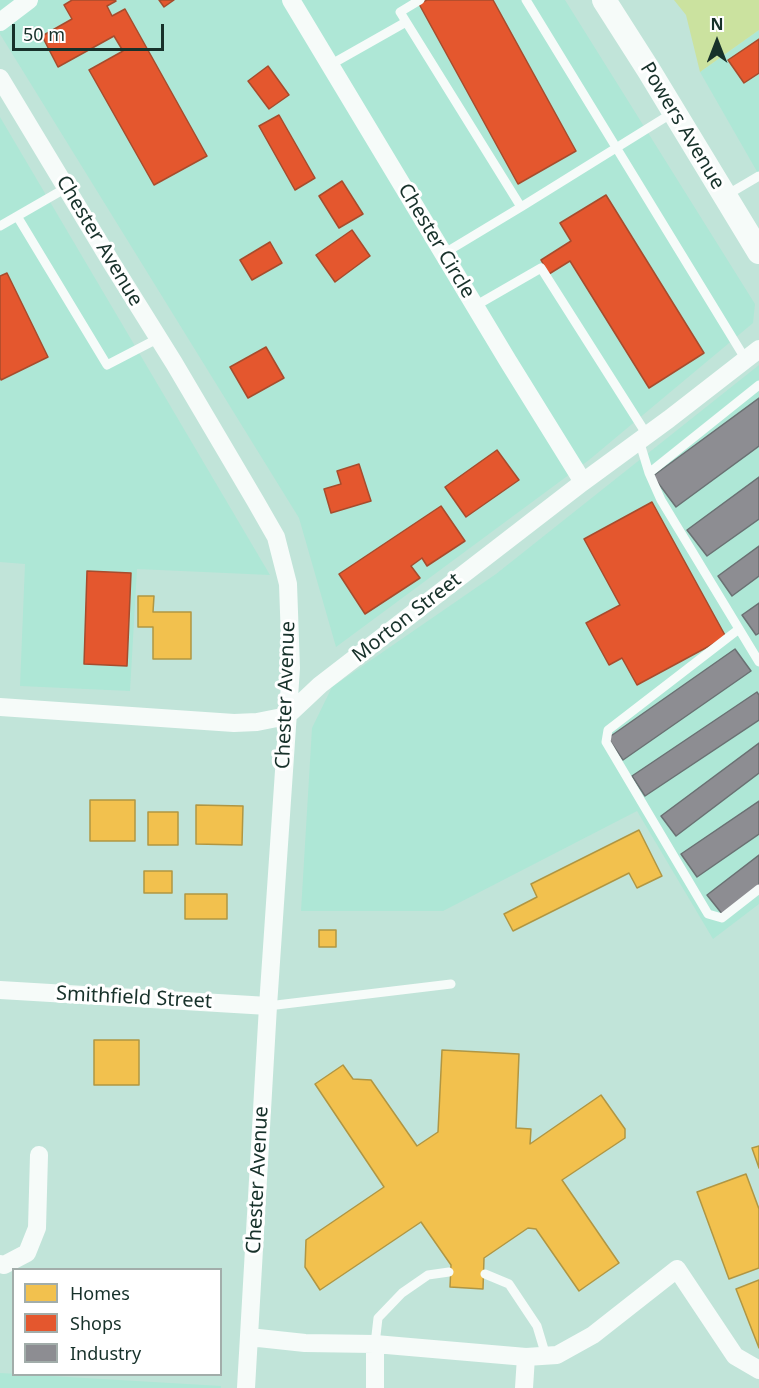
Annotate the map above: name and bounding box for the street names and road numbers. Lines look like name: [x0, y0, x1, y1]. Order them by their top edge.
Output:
street label: Powers Avenue: [635, 58, 729, 194]
street label: Chester Avenue: [51, 171, 147, 311]
street label: Chester Circle: [392, 179, 480, 303]
street label: Morton Street: [348, 568, 466, 668]
street label: Chester Avenue: [271, 621, 301, 769]
street label: Smithfield Street: [55, 982, 213, 1014]
street label: Chester Avenue: [242, 1105, 274, 1255]

